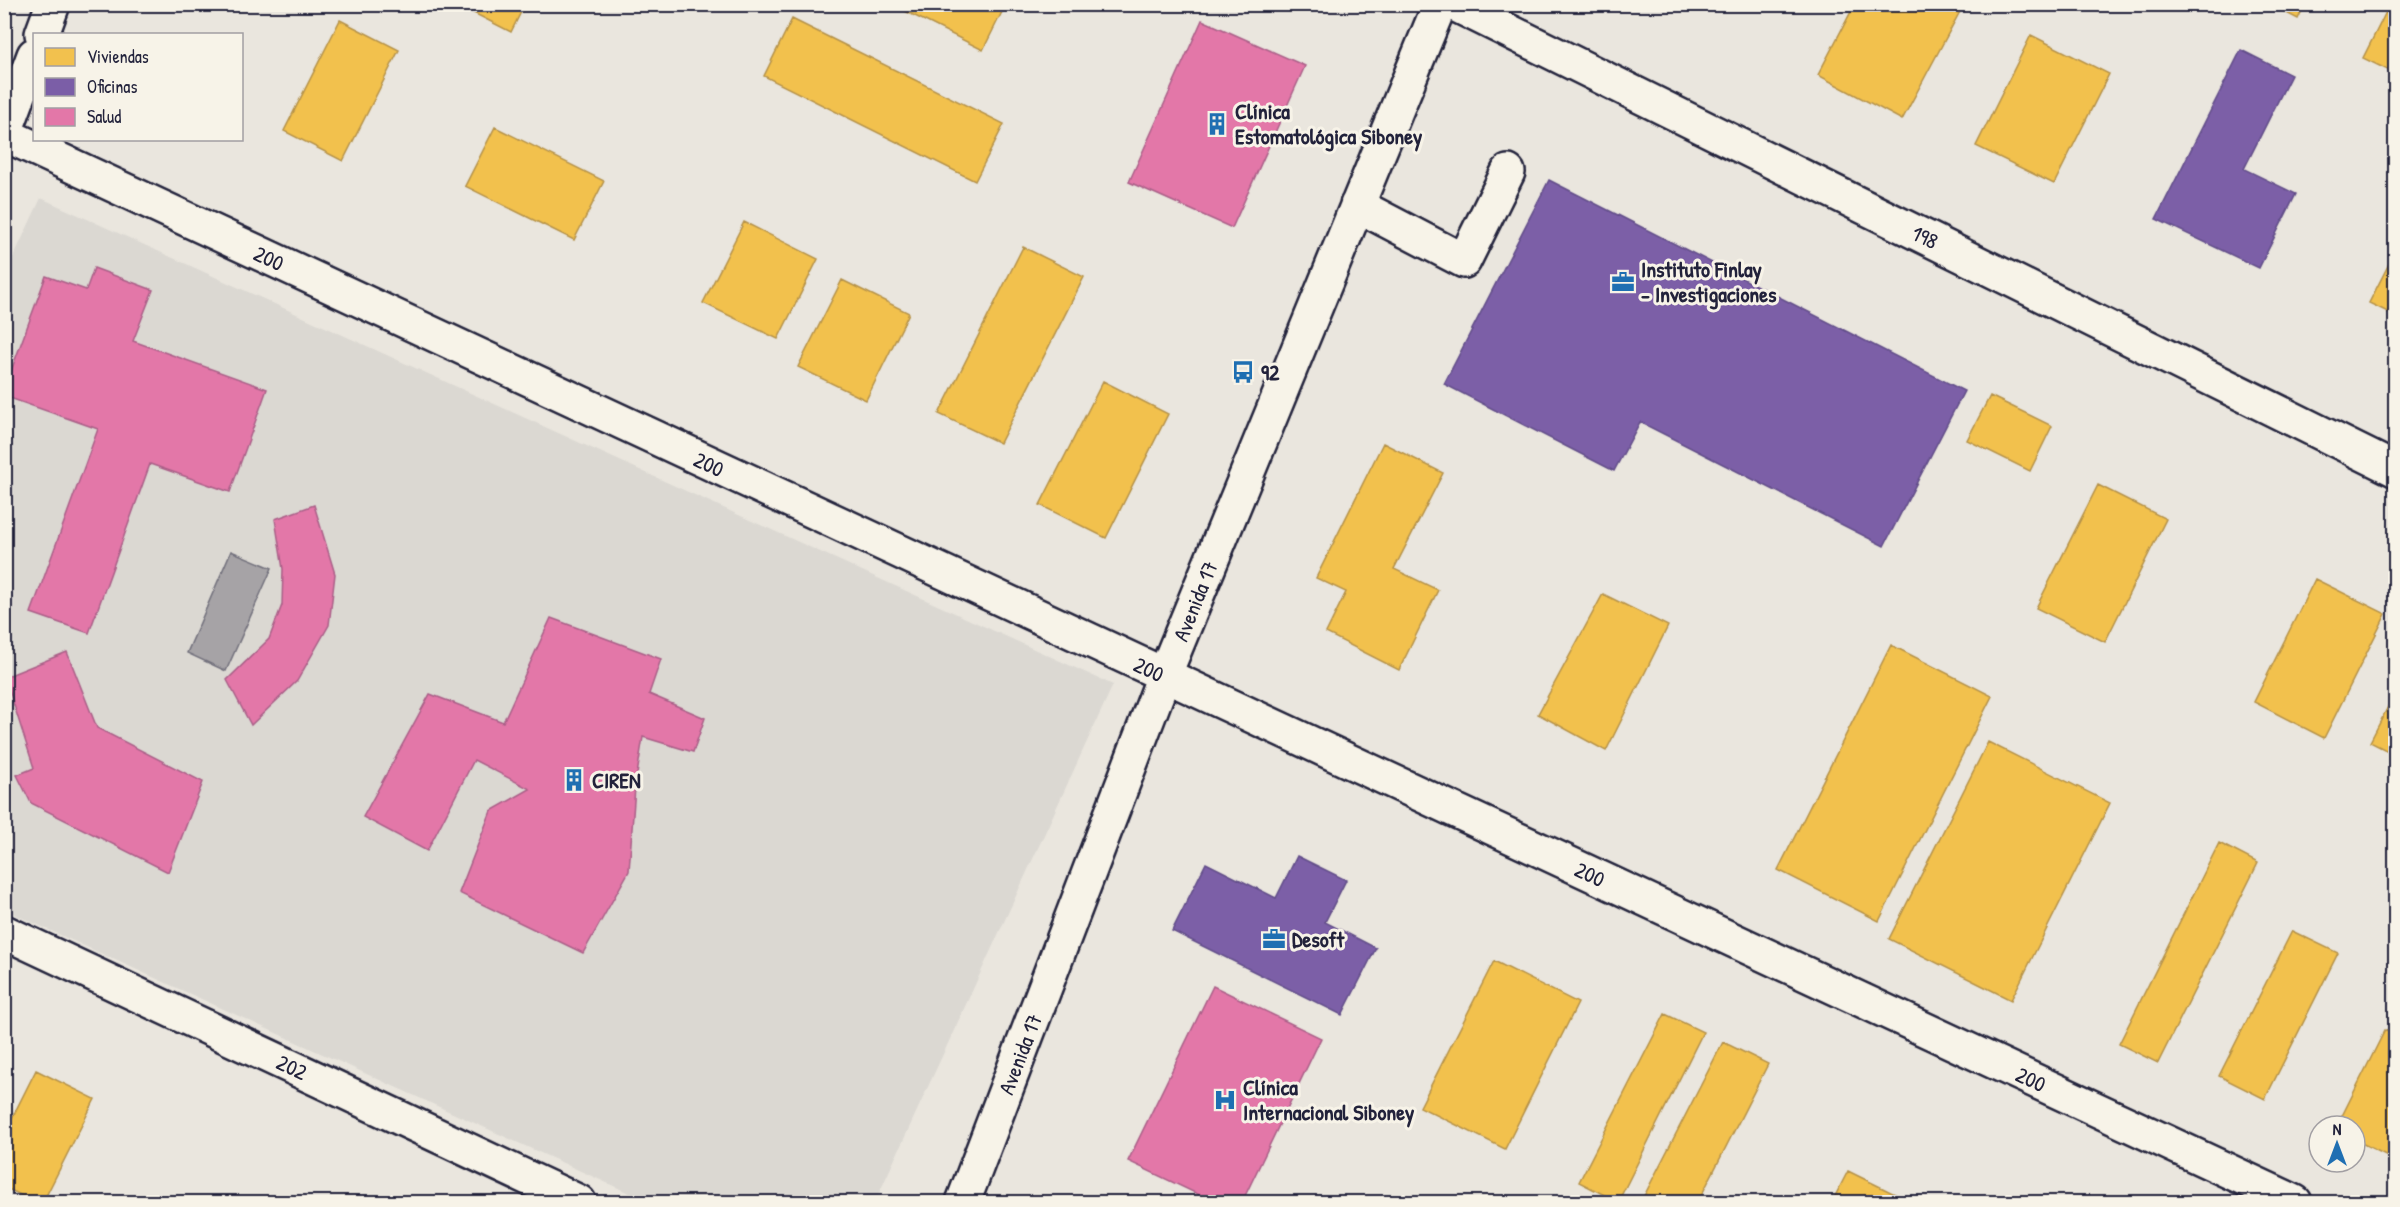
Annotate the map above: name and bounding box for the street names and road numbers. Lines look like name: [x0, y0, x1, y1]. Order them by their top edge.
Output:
street label: 198: [1907, 218, 1943, 256]
street label: 200: [249, 238, 289, 278]
street label: 200: [689, 444, 729, 484]
street label: Avenida 17: [1165, 556, 1225, 646]
street label: 200: [1129, 649, 1169, 689]
street label: 200: [1570, 854, 1610, 894]
street label: Avenida 17: [991, 1009, 1049, 1099]
street label: 202: [272, 1047, 313, 1087]
street label: 200: [2011, 1059, 2051, 1099]

